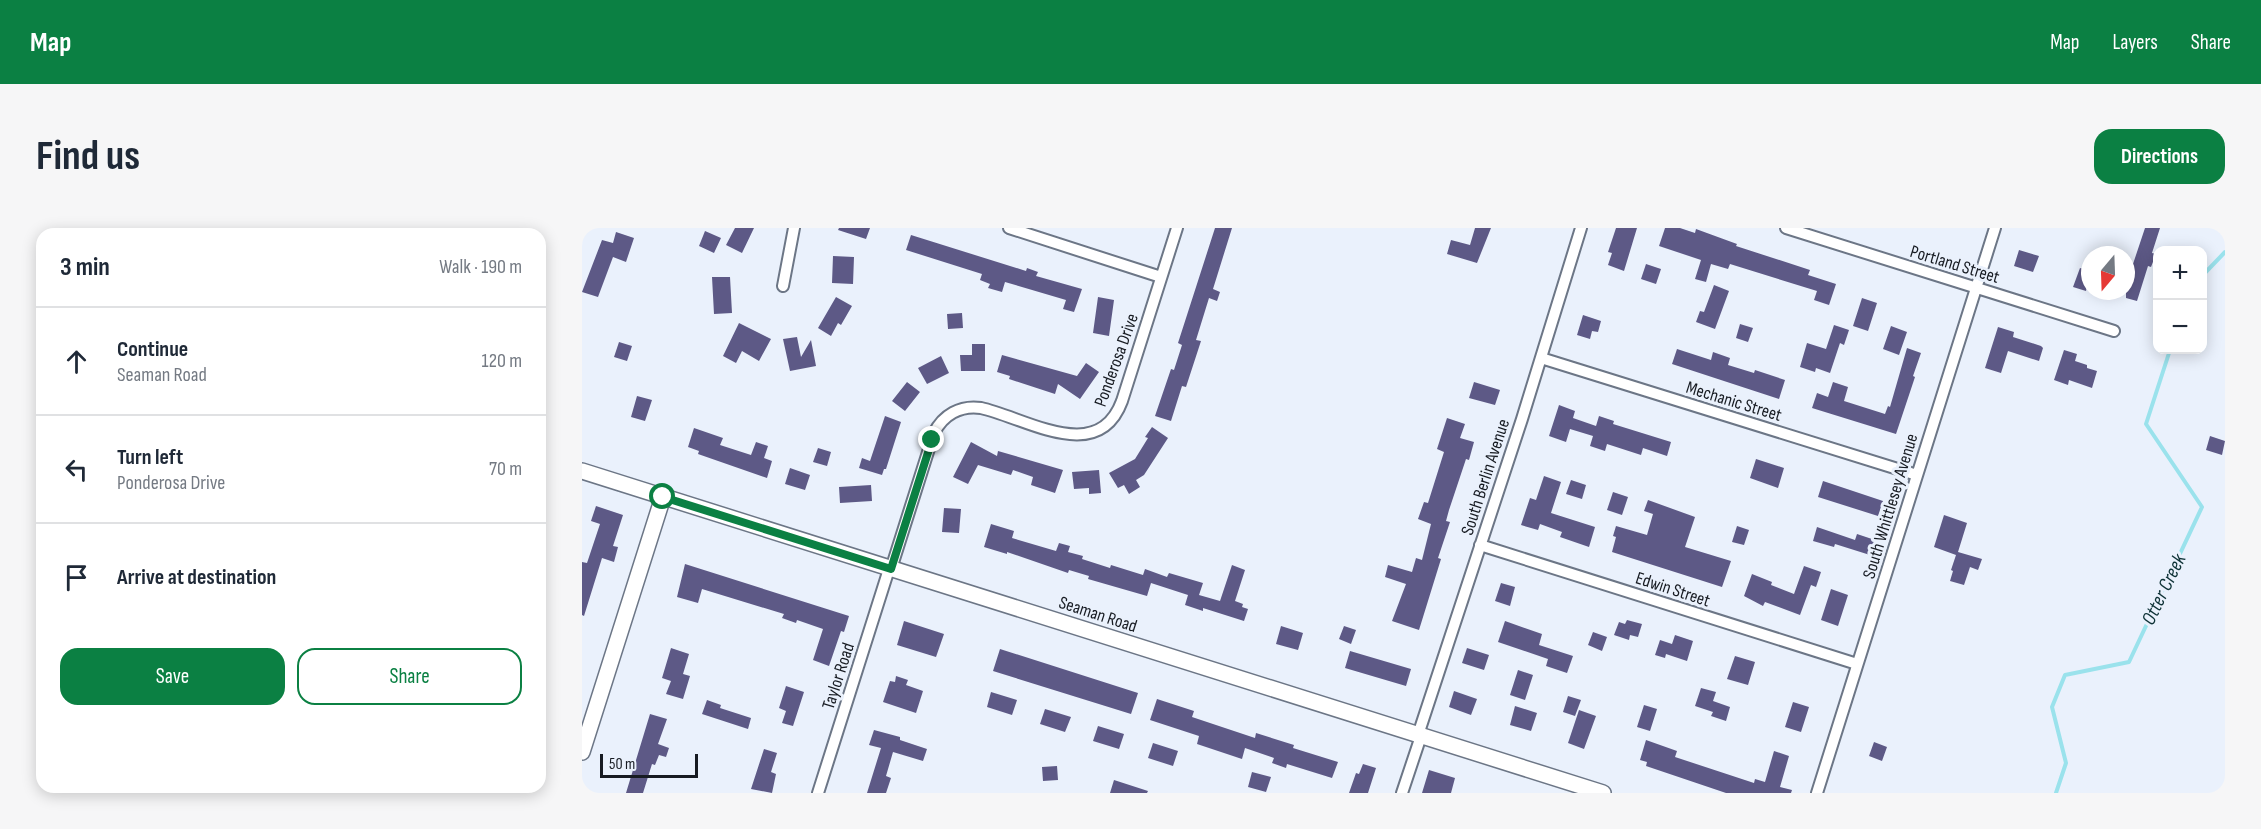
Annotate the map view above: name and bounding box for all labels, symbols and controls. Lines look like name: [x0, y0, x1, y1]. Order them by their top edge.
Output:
text: Map: [30, 26, 71, 59]
text: Map: [2050, 30, 2079, 55]
text: Layers: [2112, 30, 2158, 55]
text: Share: [2191, 30, 2231, 55]
button: Directions: [2094, 129, 2225, 184]
text: Find us: [36, 131, 140, 182]
street label: Portland Street: [1908, 241, 2003, 288]
north arrow: [2081, 246, 2135, 300]
map controls: [2153, 246, 2207, 354]
button: +: [2153, 246, 2207, 300]
text: 3 min: [60, 252, 110, 283]
text: Walk · 190 m: [439, 255, 522, 279]
button: −: [2153, 300, 2207, 354]
street label: Ponderosa Drive: [1090, 311, 1143, 410]
text: Continue: [117, 336, 188, 363]
icon: ahead: [60, 345, 93, 378]
text: 120 m: [482, 349, 522, 373]
text: Seaman Road: [117, 363, 207, 387]
street label: Mechanic Street: [1684, 377, 1785, 426]
street label: South Berlin Avenue: [1457, 416, 1514, 538]
route end: [918, 426, 944, 452]
street label: South Whittlesey Avenue: [1858, 431, 1923, 581]
text: Turn left: [117, 444, 183, 471]
icon: left: [60, 453, 93, 486]
text: 70 m: [489, 457, 522, 481]
text: Ponderosa Drive: [117, 471, 225, 495]
route start: [649, 483, 675, 509]
water label: Otter Creek: [2136, 550, 2192, 629]
icon: arrive: [60, 561, 93, 594]
text: Arrive at destination: [117, 564, 276, 591]
street label: Edwin Street: [1633, 568, 1713, 611]
street label: Seaman Road: [1056, 592, 1140, 637]
street label: Taylor Road: [818, 640, 859, 712]
button: Save: [60, 648, 285, 705]
button: Share: [297, 648, 522, 705]
scale bar: [600, 751, 698, 778]
text: 50 m: [609, 755, 635, 774]

